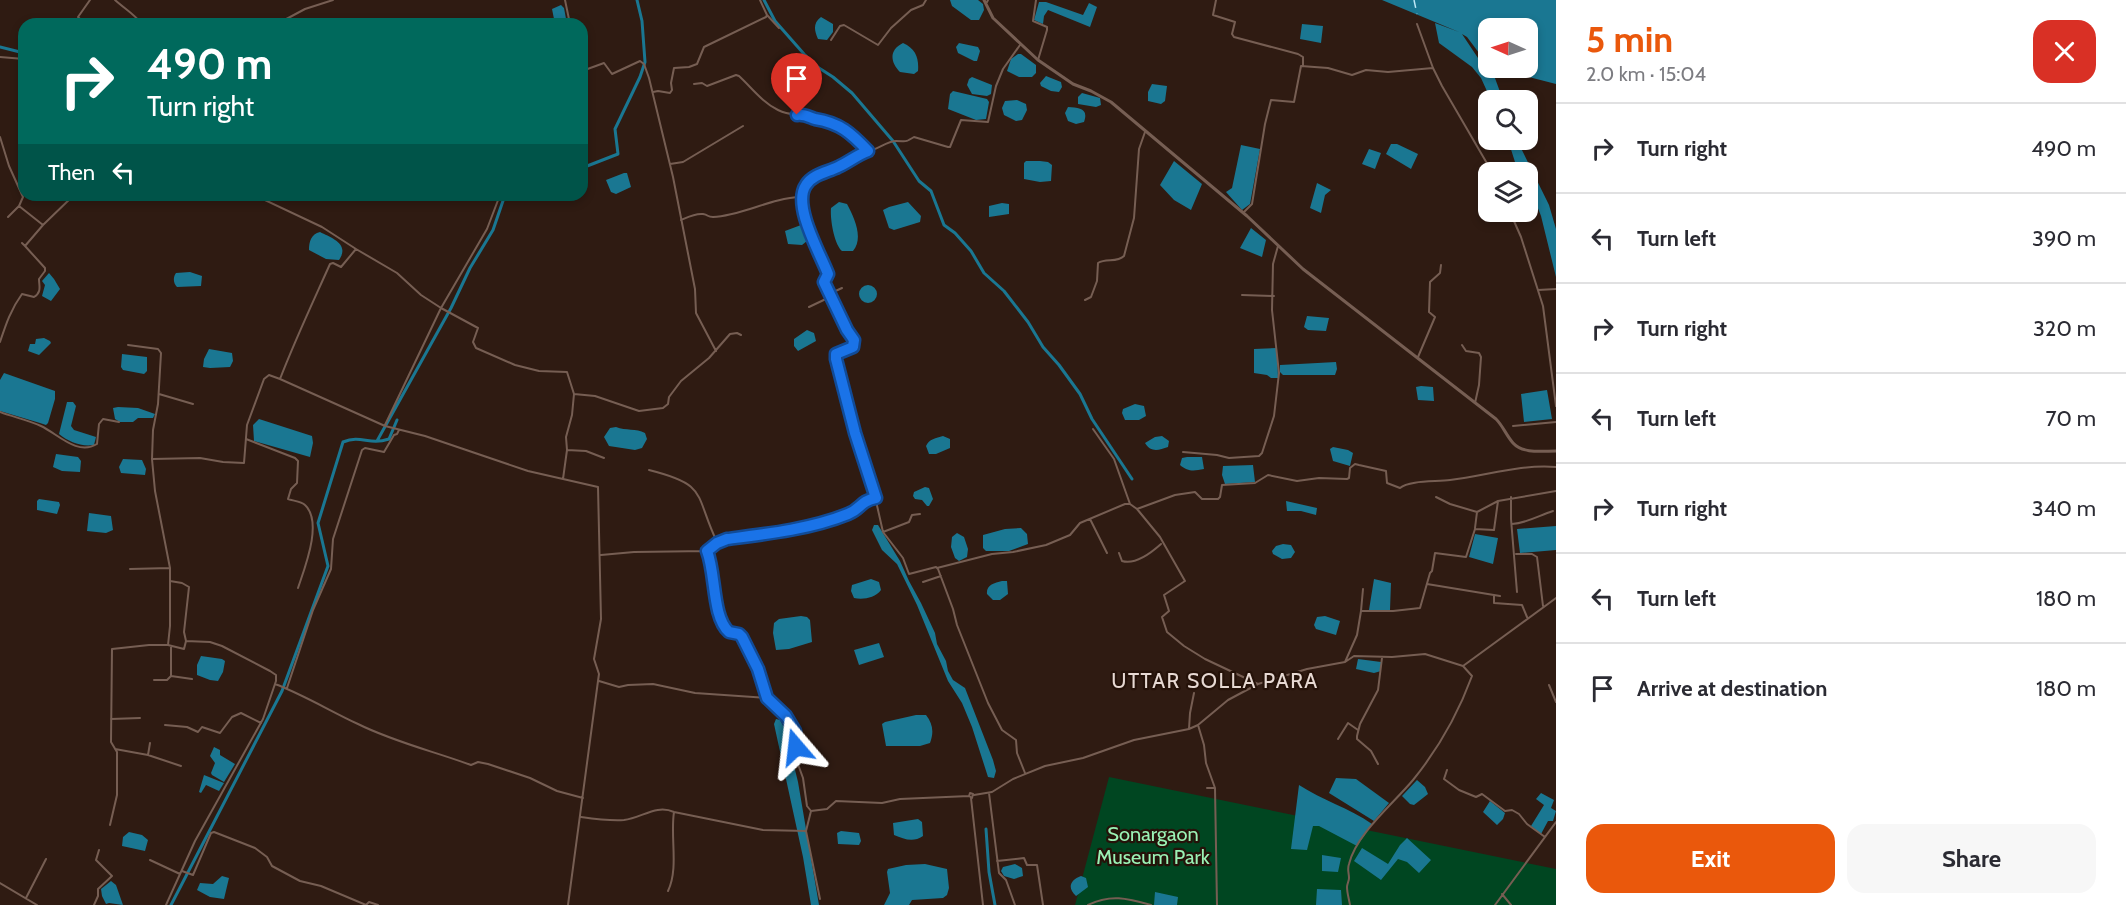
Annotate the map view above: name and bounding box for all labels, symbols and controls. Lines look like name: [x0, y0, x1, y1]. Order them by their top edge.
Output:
text: 5 min: [1586, 17, 1673, 61]
north arrow: [1478, 18, 1538, 78]
map controls: [1478, 18, 1538, 222]
button: close: [2033, 20, 2096, 83]
text: 490 m: [147, 38, 272, 90]
icon: right: [48, 42, 126, 120]
pin: [771, 53, 822, 115]
icon: arrive: [780, 62, 813, 95]
text: 2.0 km · 15:04: [1586, 62, 1706, 86]
text: Turn right: [147, 90, 254, 123]
button: search: [1478, 90, 1538, 150]
icon: right: [1586, 132, 1619, 165]
text: Turn right: [1637, 135, 1727, 162]
text: 490 m: [2031, 135, 2096, 162]
icon: left: [107, 156, 140, 189]
text: Then: [48, 159, 95, 186]
button: layers: [1478, 162, 1538, 222]
icon: left: [1586, 222, 1619, 255]
text: Turn left: [1637, 225, 1716, 252]
text: 390 m: [2032, 225, 2096, 252]
icon: right: [1586, 312, 1619, 345]
text: Turn right: [1637, 315, 1727, 342]
text: 320 m: [2033, 315, 2096, 342]
icon: left: [1586, 402, 1619, 435]
text: Turn left: [1637, 405, 1716, 432]
text: 70 m: [2046, 405, 2096, 432]
icon: right: [1586, 492, 1619, 525]
text: Turn right: [1637, 495, 1727, 522]
text: 340 m: [2032, 495, 2096, 522]
icon: left: [1586, 582, 1619, 615]
text: Turn left: [1637, 585, 1716, 612]
text: 180 m: [2036, 585, 2096, 612]
district label: UTTAR SOLLA PARA: [1111, 668, 1319, 693]
icon: arrive: [1586, 672, 1619, 705]
text: Arrive at destination: [1637, 675, 1827, 702]
text: 180 m: [2036, 675, 2096, 702]
position arrow: [764, 715, 828, 779]
park label: Sonargaon Museum Park: [1096, 822, 1210, 869]
button: Exit: [1586, 824, 1835, 893]
button: Share: [1847, 824, 2096, 893]

